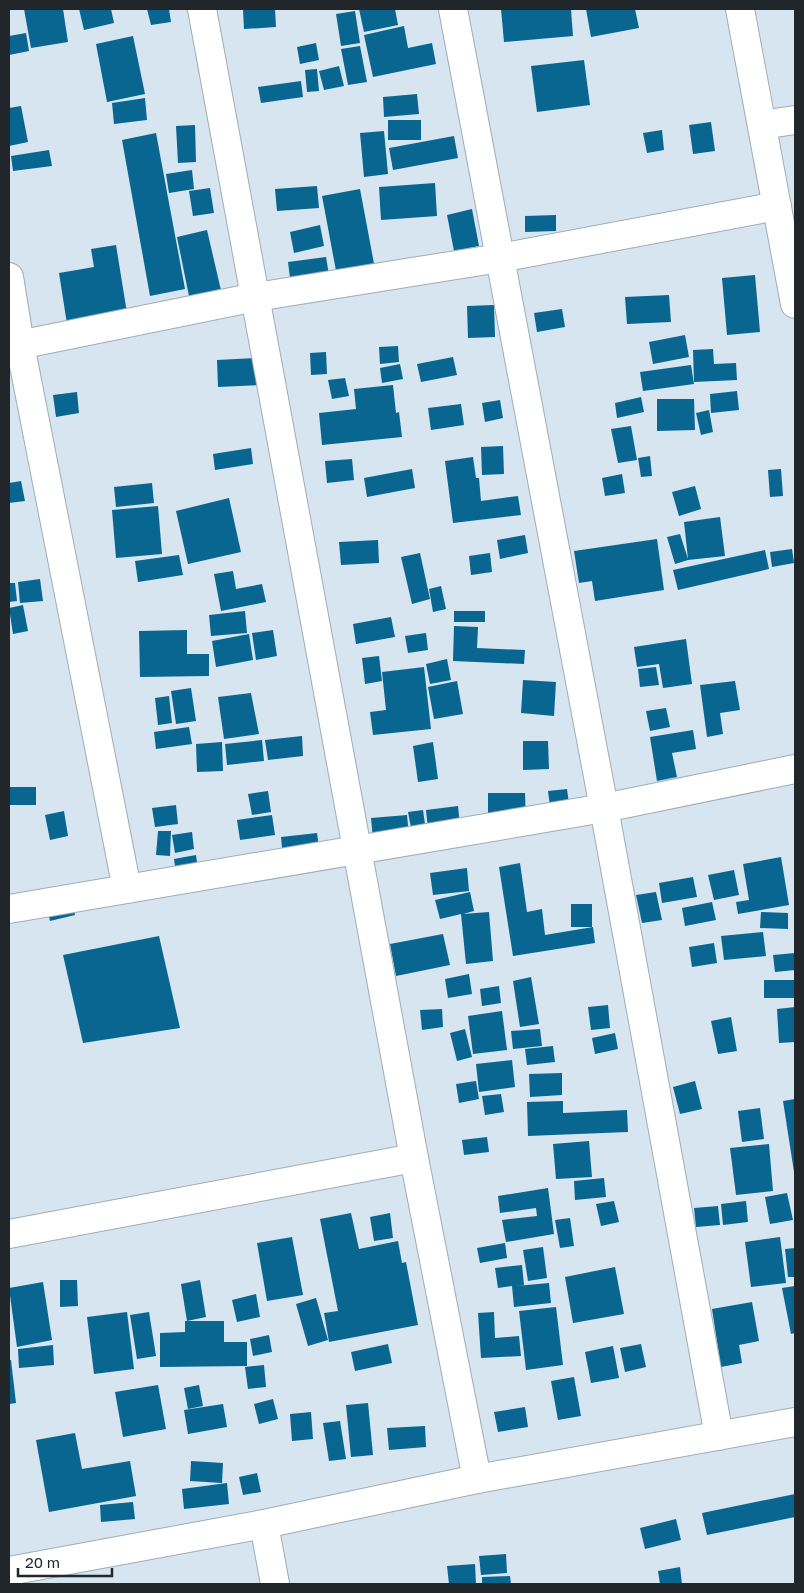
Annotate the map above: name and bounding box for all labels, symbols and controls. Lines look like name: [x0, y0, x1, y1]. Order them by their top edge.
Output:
scale bar: [18, 1546, 111, 1578]
text: 20 m: [25, 1553, 60, 1571]

